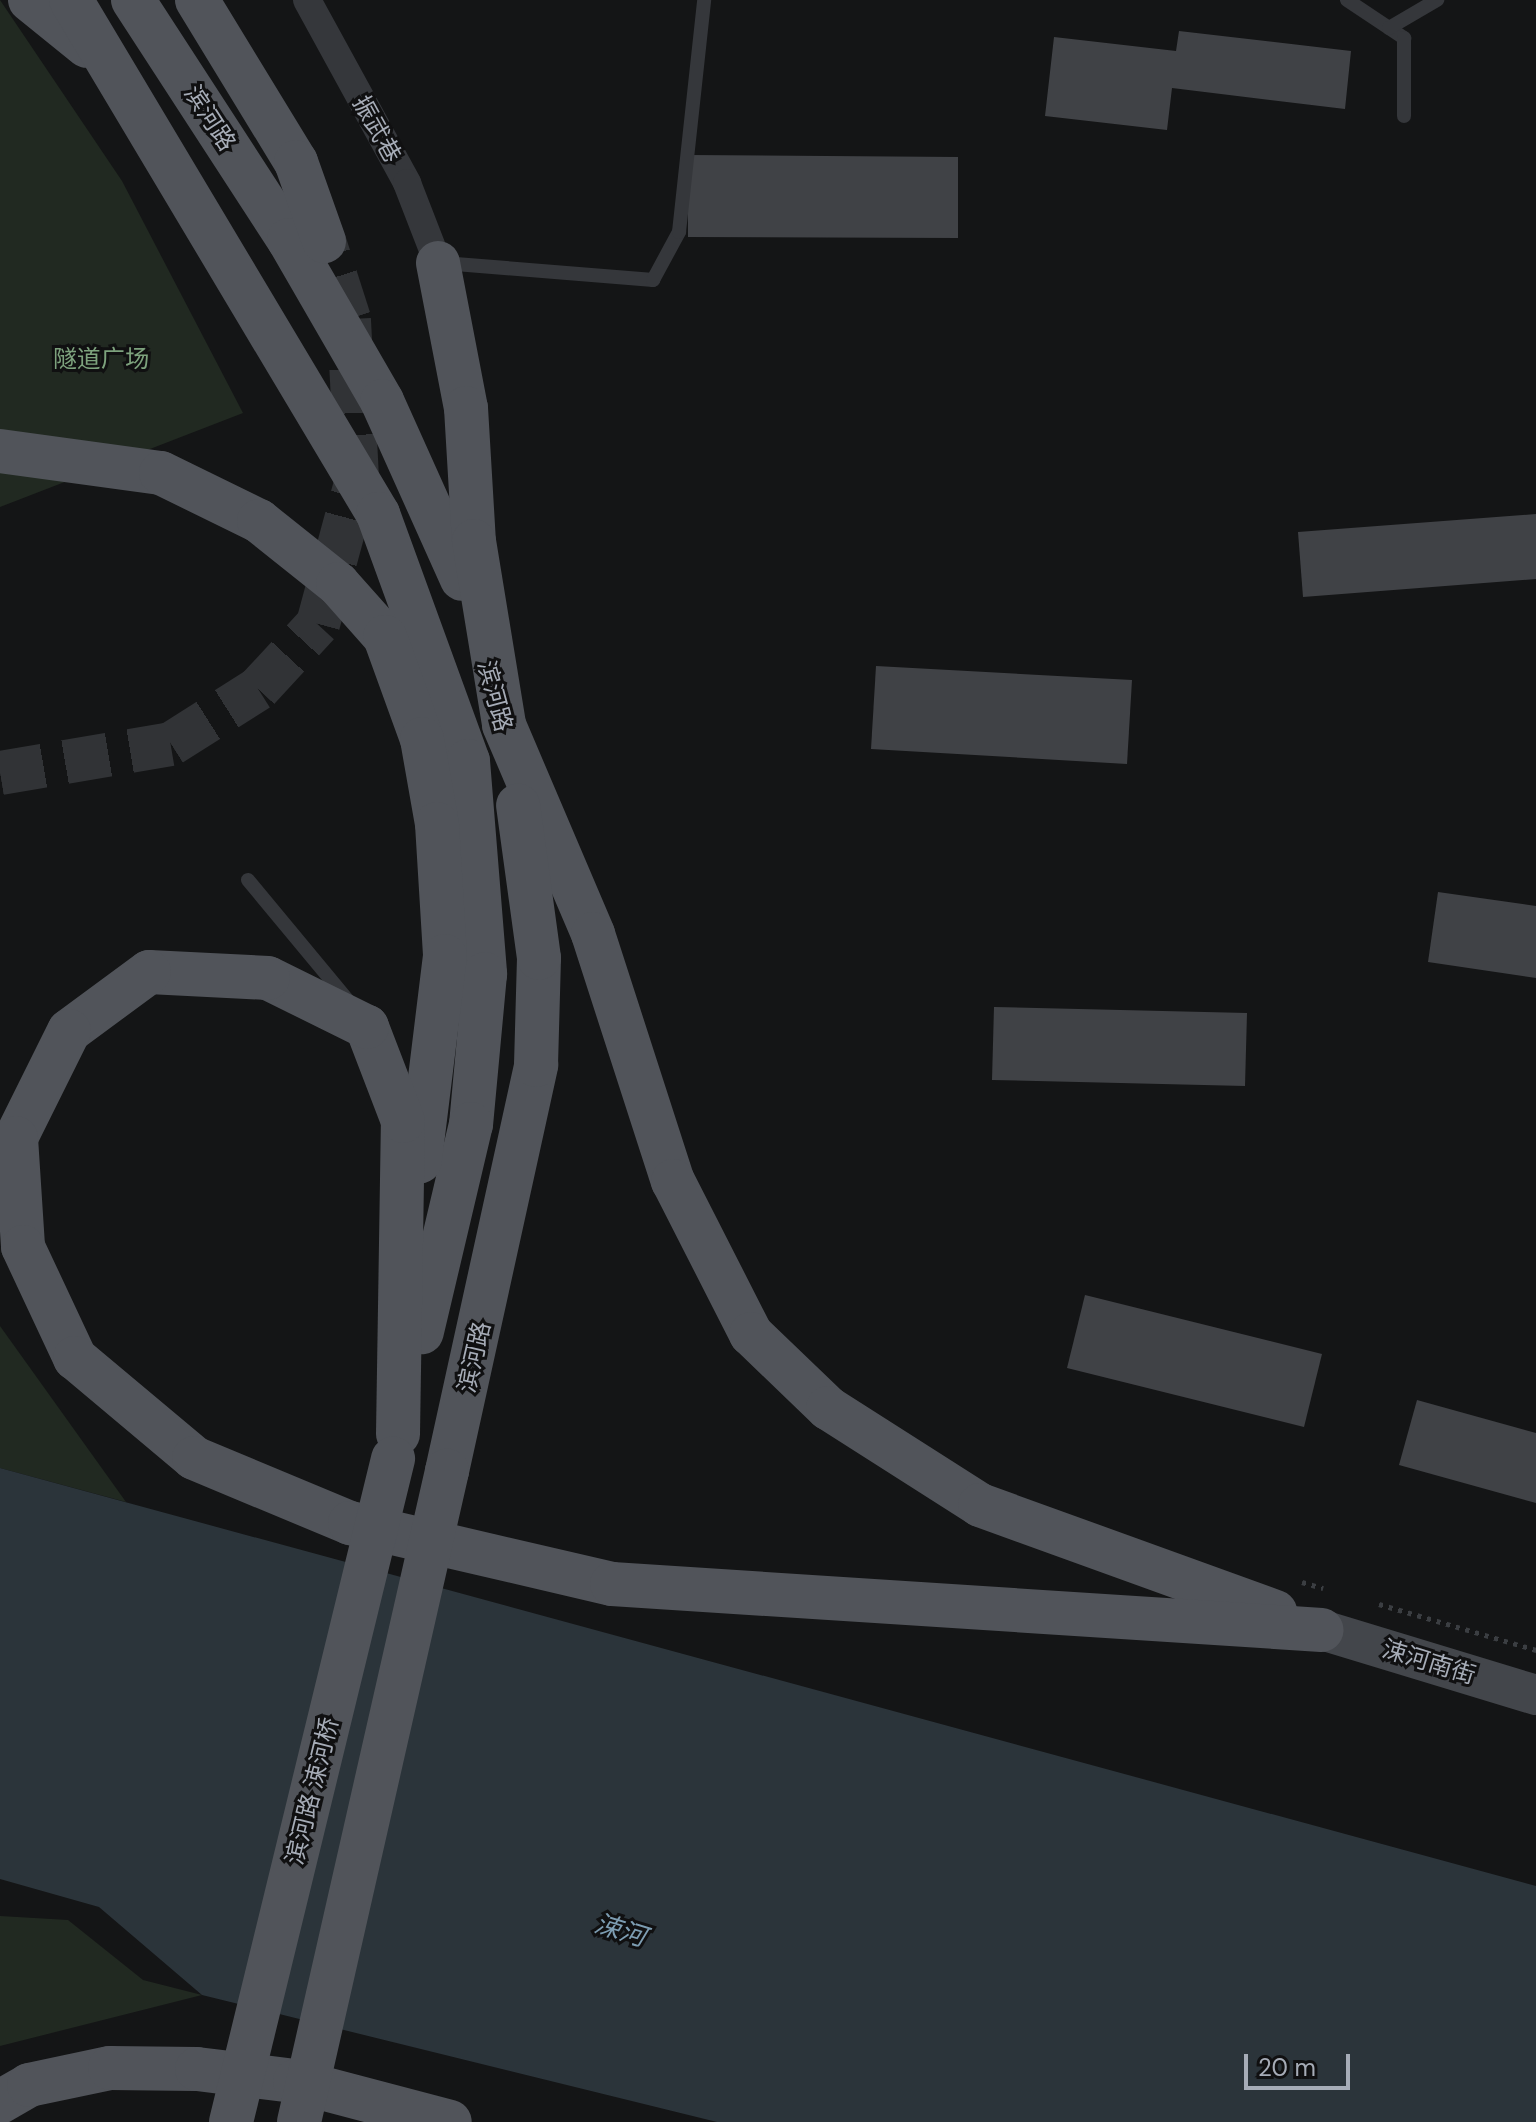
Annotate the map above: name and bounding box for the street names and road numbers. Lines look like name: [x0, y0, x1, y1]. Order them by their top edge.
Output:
street label: 滨河路: [178, 80, 242, 156]
street label: 振武巷: [347, 91, 407, 167]
street label: 滨河路: [472, 657, 518, 735]
street label: 滨河路: [452, 1319, 496, 1395]
street label: 涑河南街: [1379, 1634, 1479, 1690]
street label: 滨河路 涑河桥: [280, 1715, 344, 1867]

